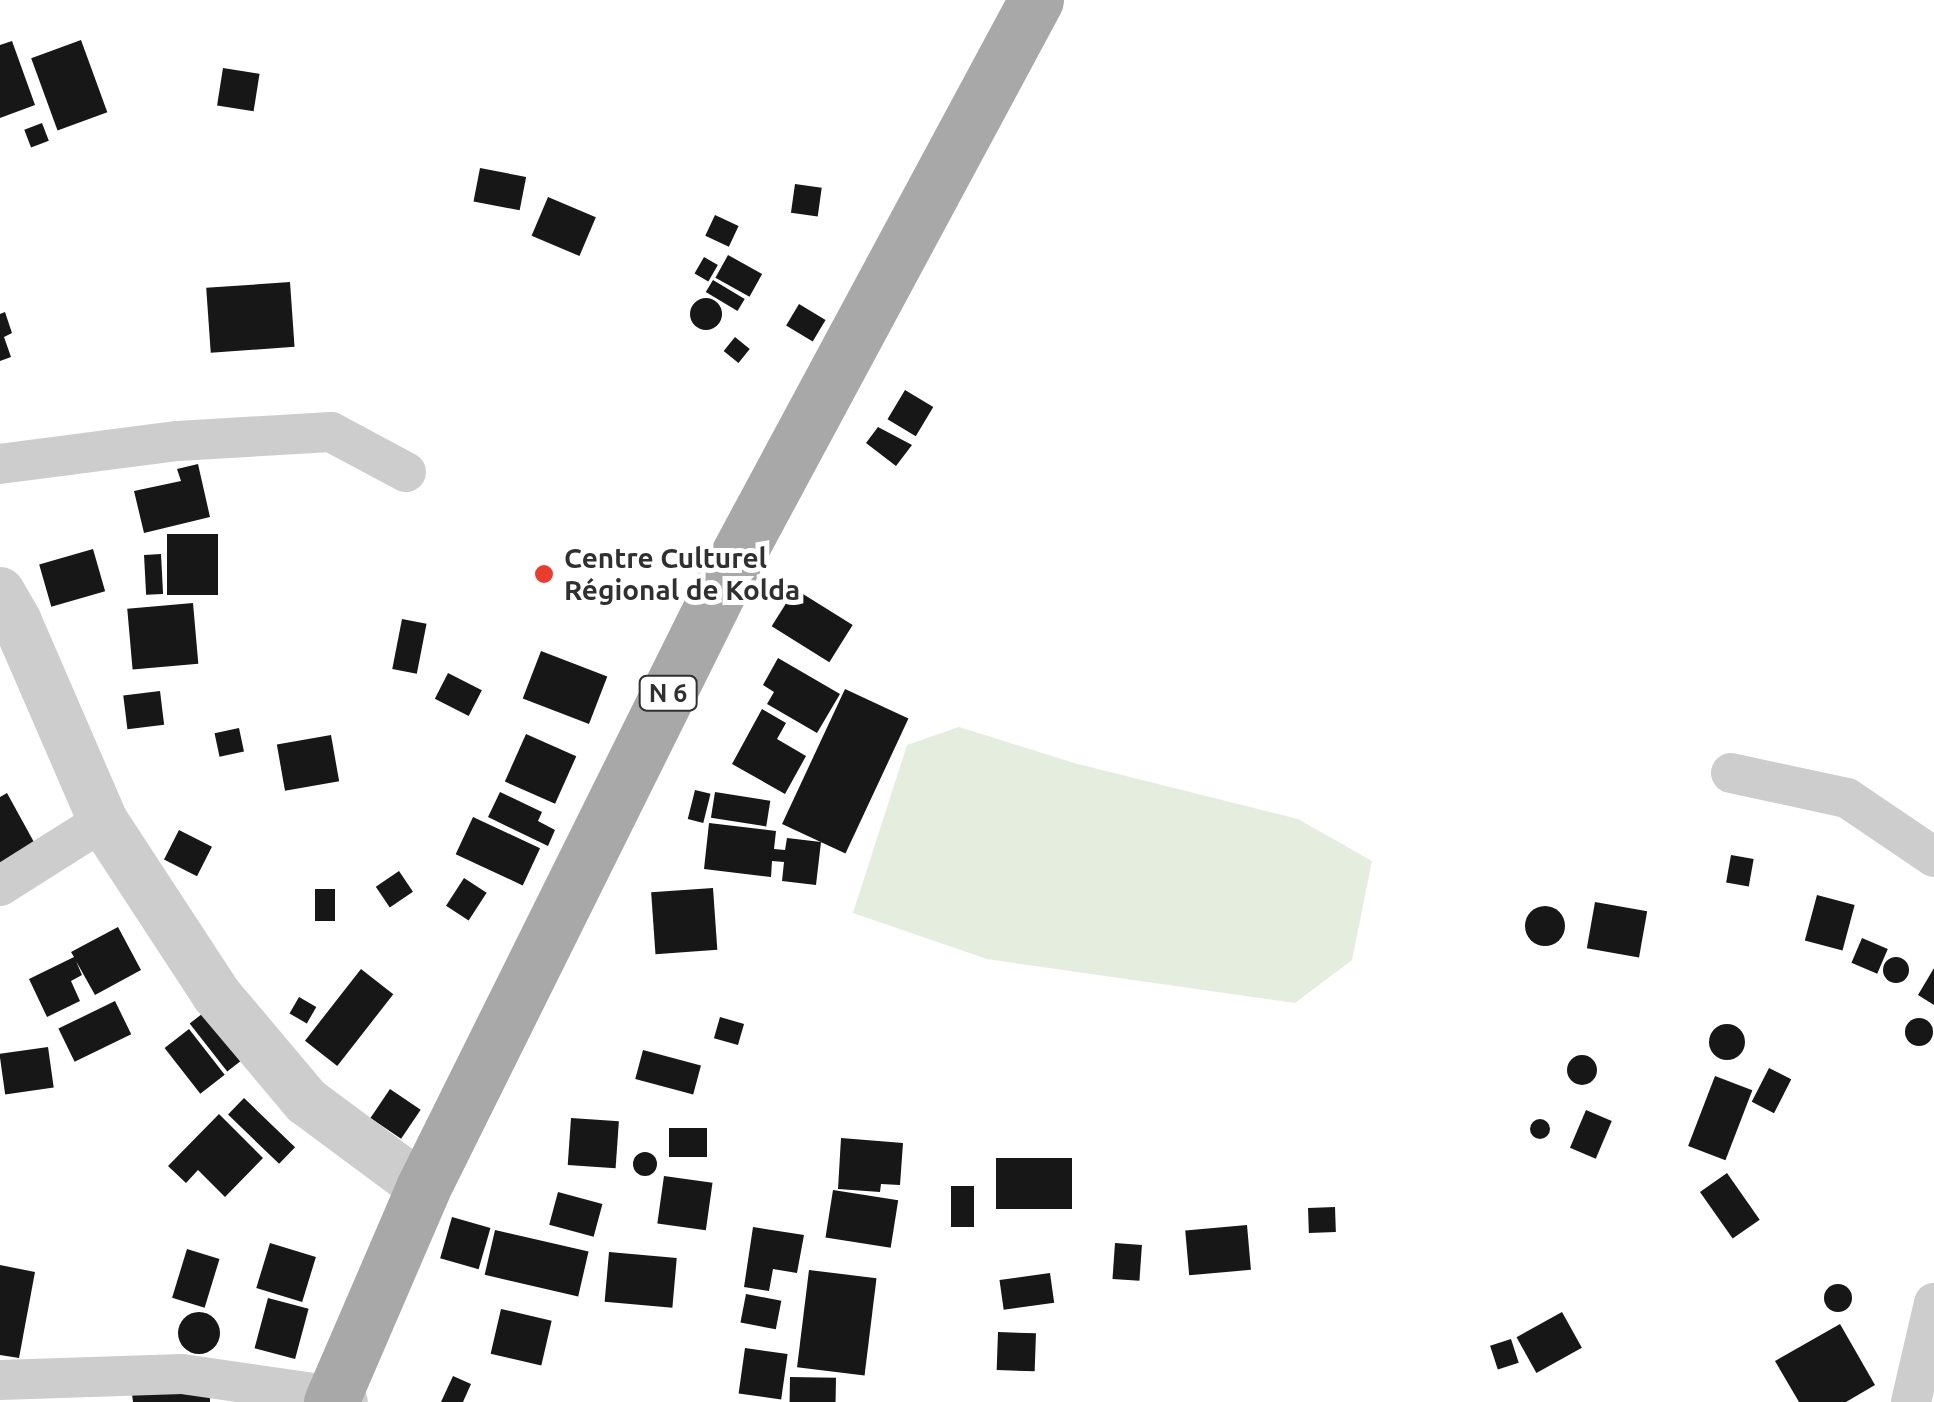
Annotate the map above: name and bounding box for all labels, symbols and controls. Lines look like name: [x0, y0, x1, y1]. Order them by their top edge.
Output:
place label: Centre Culturel Régional de Kolda: [564, 541, 800, 607]
marker: Centre Culturel Régional de Kolda: [533, 563, 555, 585]
road number: N 6: [638, 673, 698, 713]

